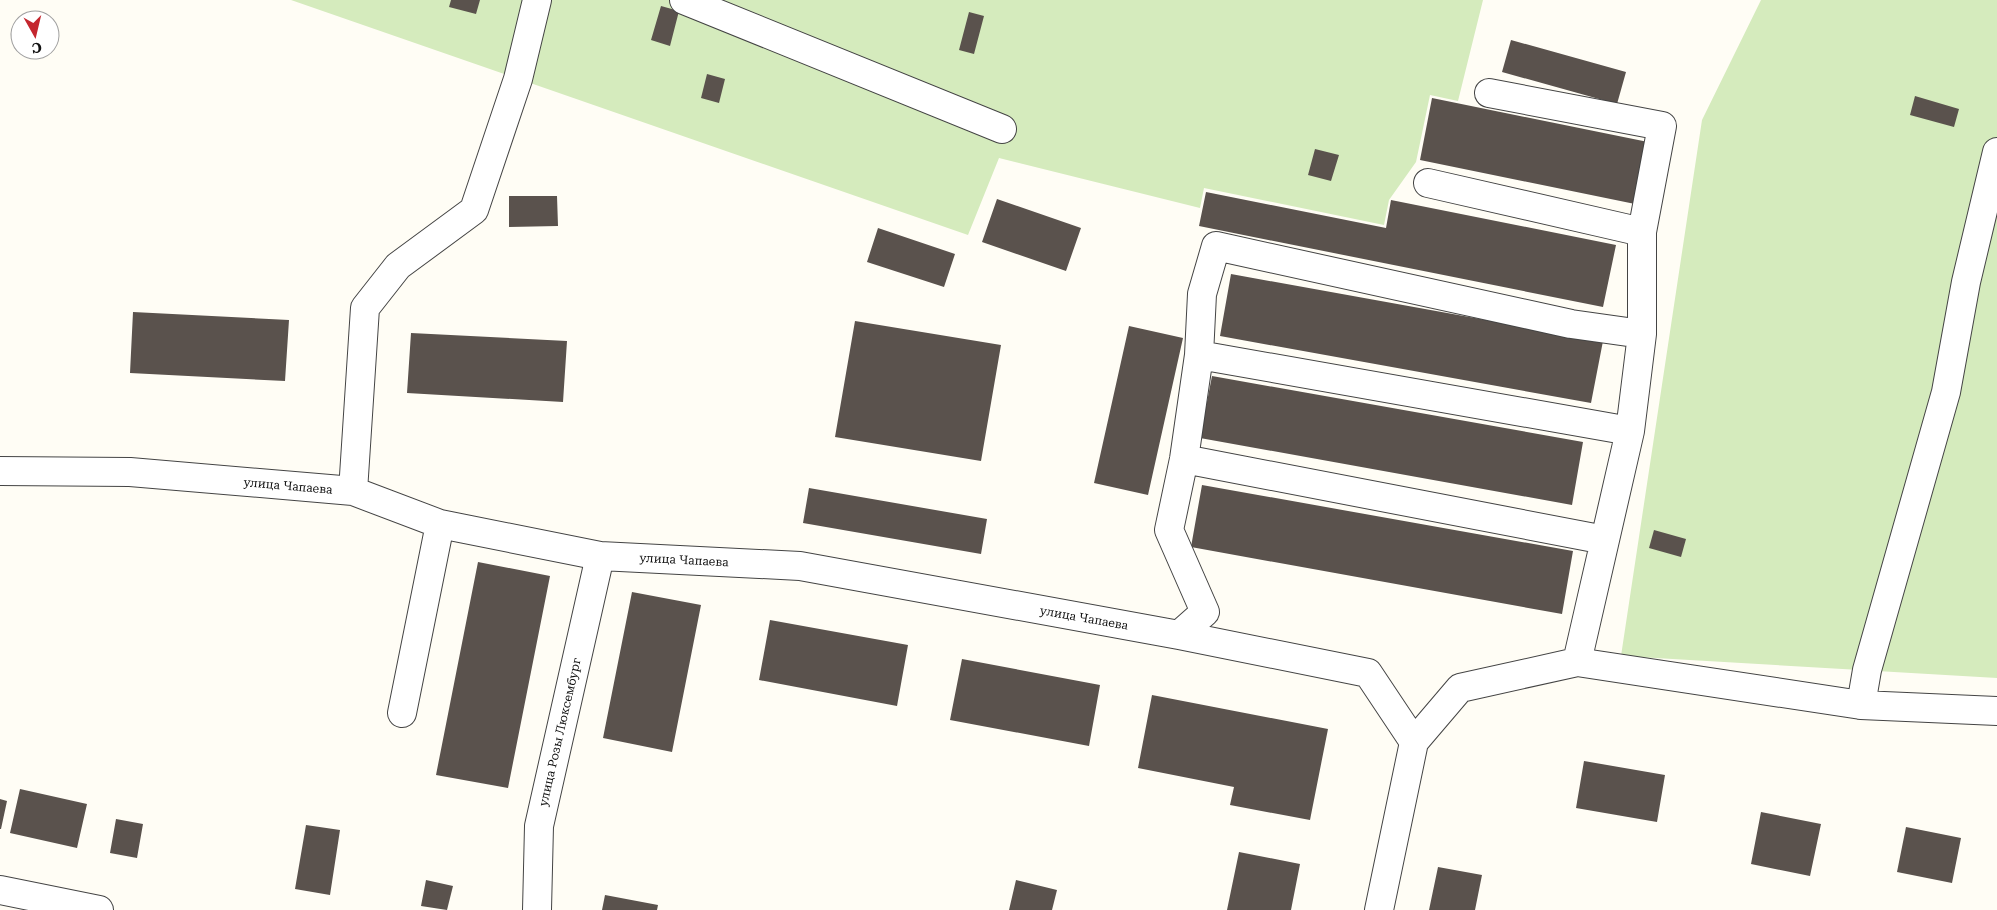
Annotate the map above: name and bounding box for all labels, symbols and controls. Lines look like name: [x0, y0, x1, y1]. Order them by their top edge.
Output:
north arrow: [10, 10, 60, 60]
text: С: [31, 39, 43, 57]
street label: улица Чапаева: [243, 475, 334, 497]
street label: улица Чапаева: [639, 551, 729, 569]
street label: улица Чапаева: [1039, 603, 1130, 633]
street label: улица Розы Люксембург: [536, 656, 584, 808]

